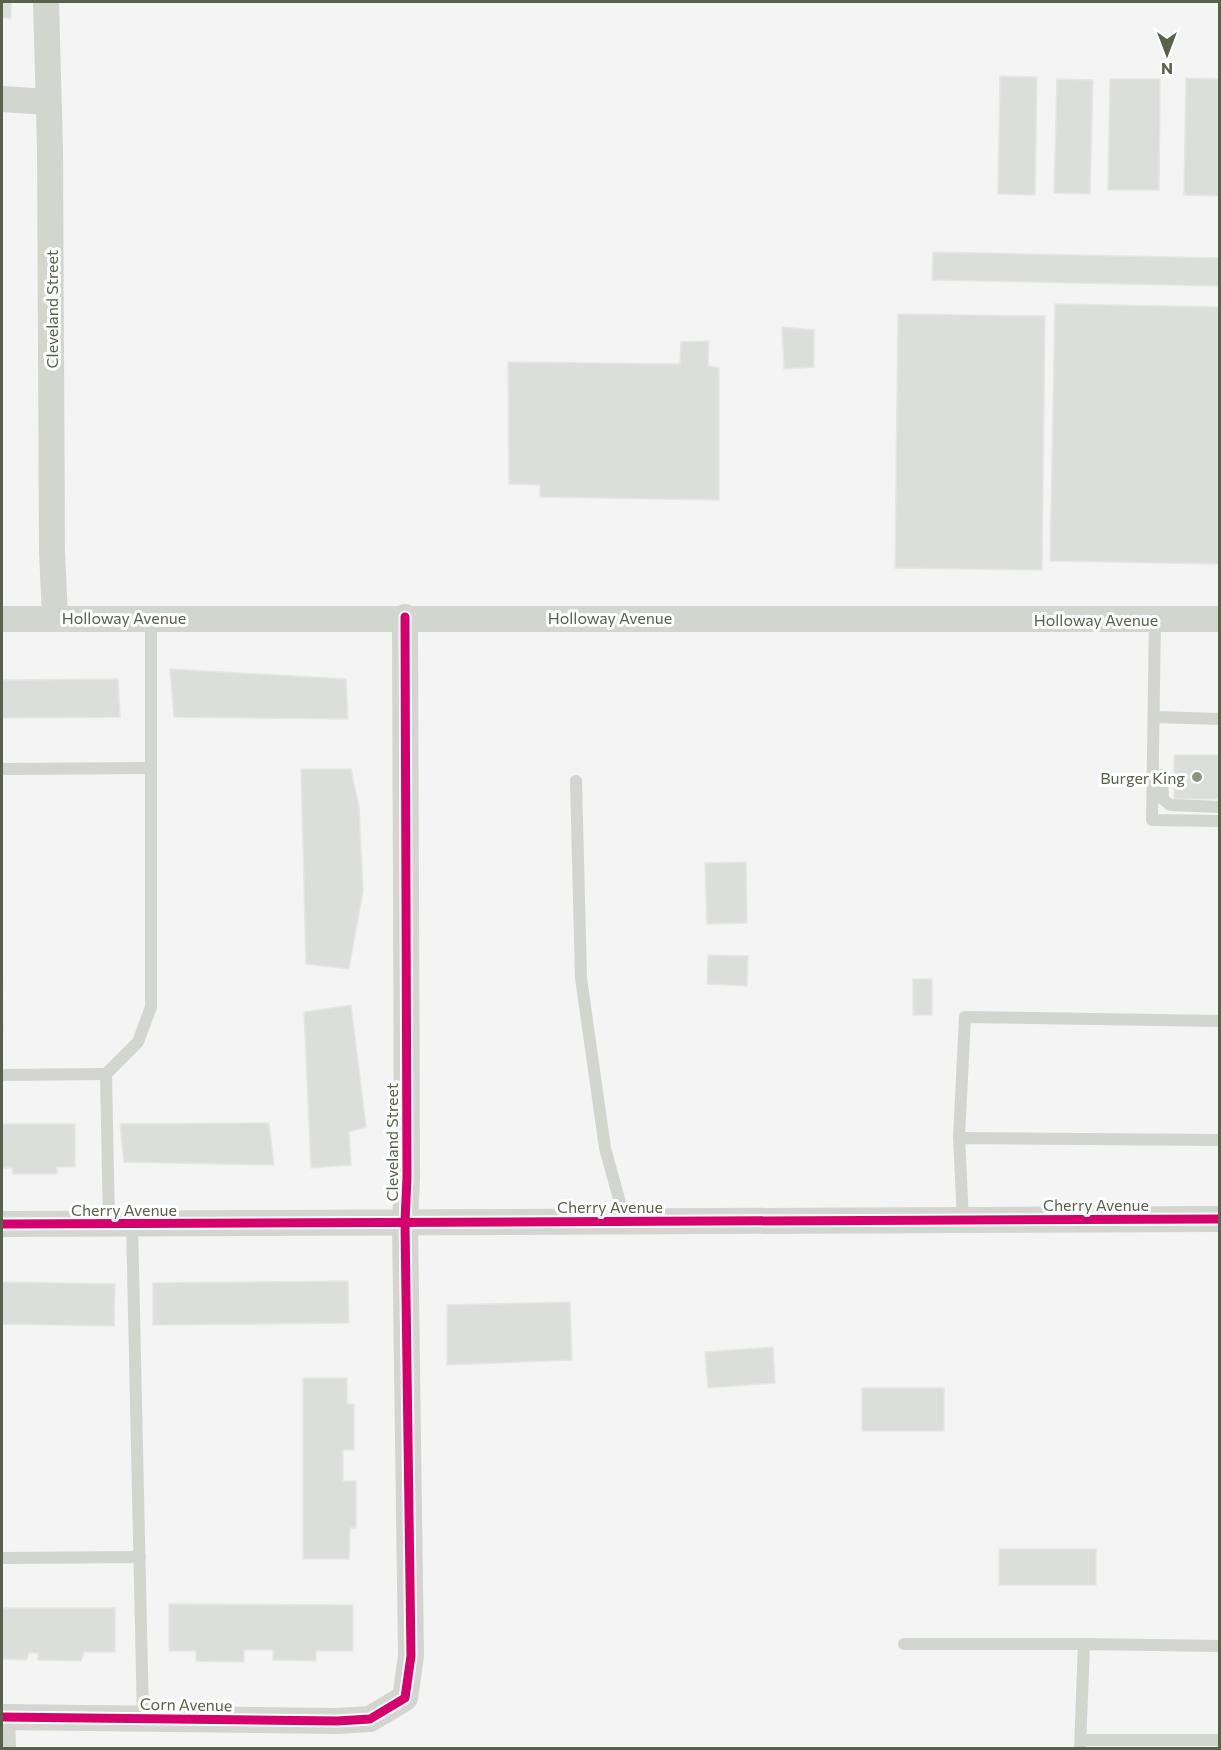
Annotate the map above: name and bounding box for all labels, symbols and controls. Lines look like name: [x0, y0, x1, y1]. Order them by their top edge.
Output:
north arrow: [1137, 24, 1197, 84]
text: N: [1161, 60, 1173, 79]
street label: Cleveland Street: [42, 249, 61, 368]
street label: Holloway Avenue: [62, 608, 186, 627]
street label: Holloway Avenue: [548, 608, 672, 627]
street label: Holloway Avenue: [1034, 610, 1158, 629]
place label: Burger King: [1100, 768, 1185, 787]
marker: Burger King: [1190, 770, 1204, 784]
street label: Cleveland Street: [382, 1082, 401, 1201]
street label: Cherry Avenue: [1043, 1195, 1149, 1214]
street label: Cherry Avenue: [557, 1197, 663, 1216]
street label: Cherry Avenue: [71, 1200, 177, 1219]
street label: Corn Avenue: [140, 1694, 232, 1714]

